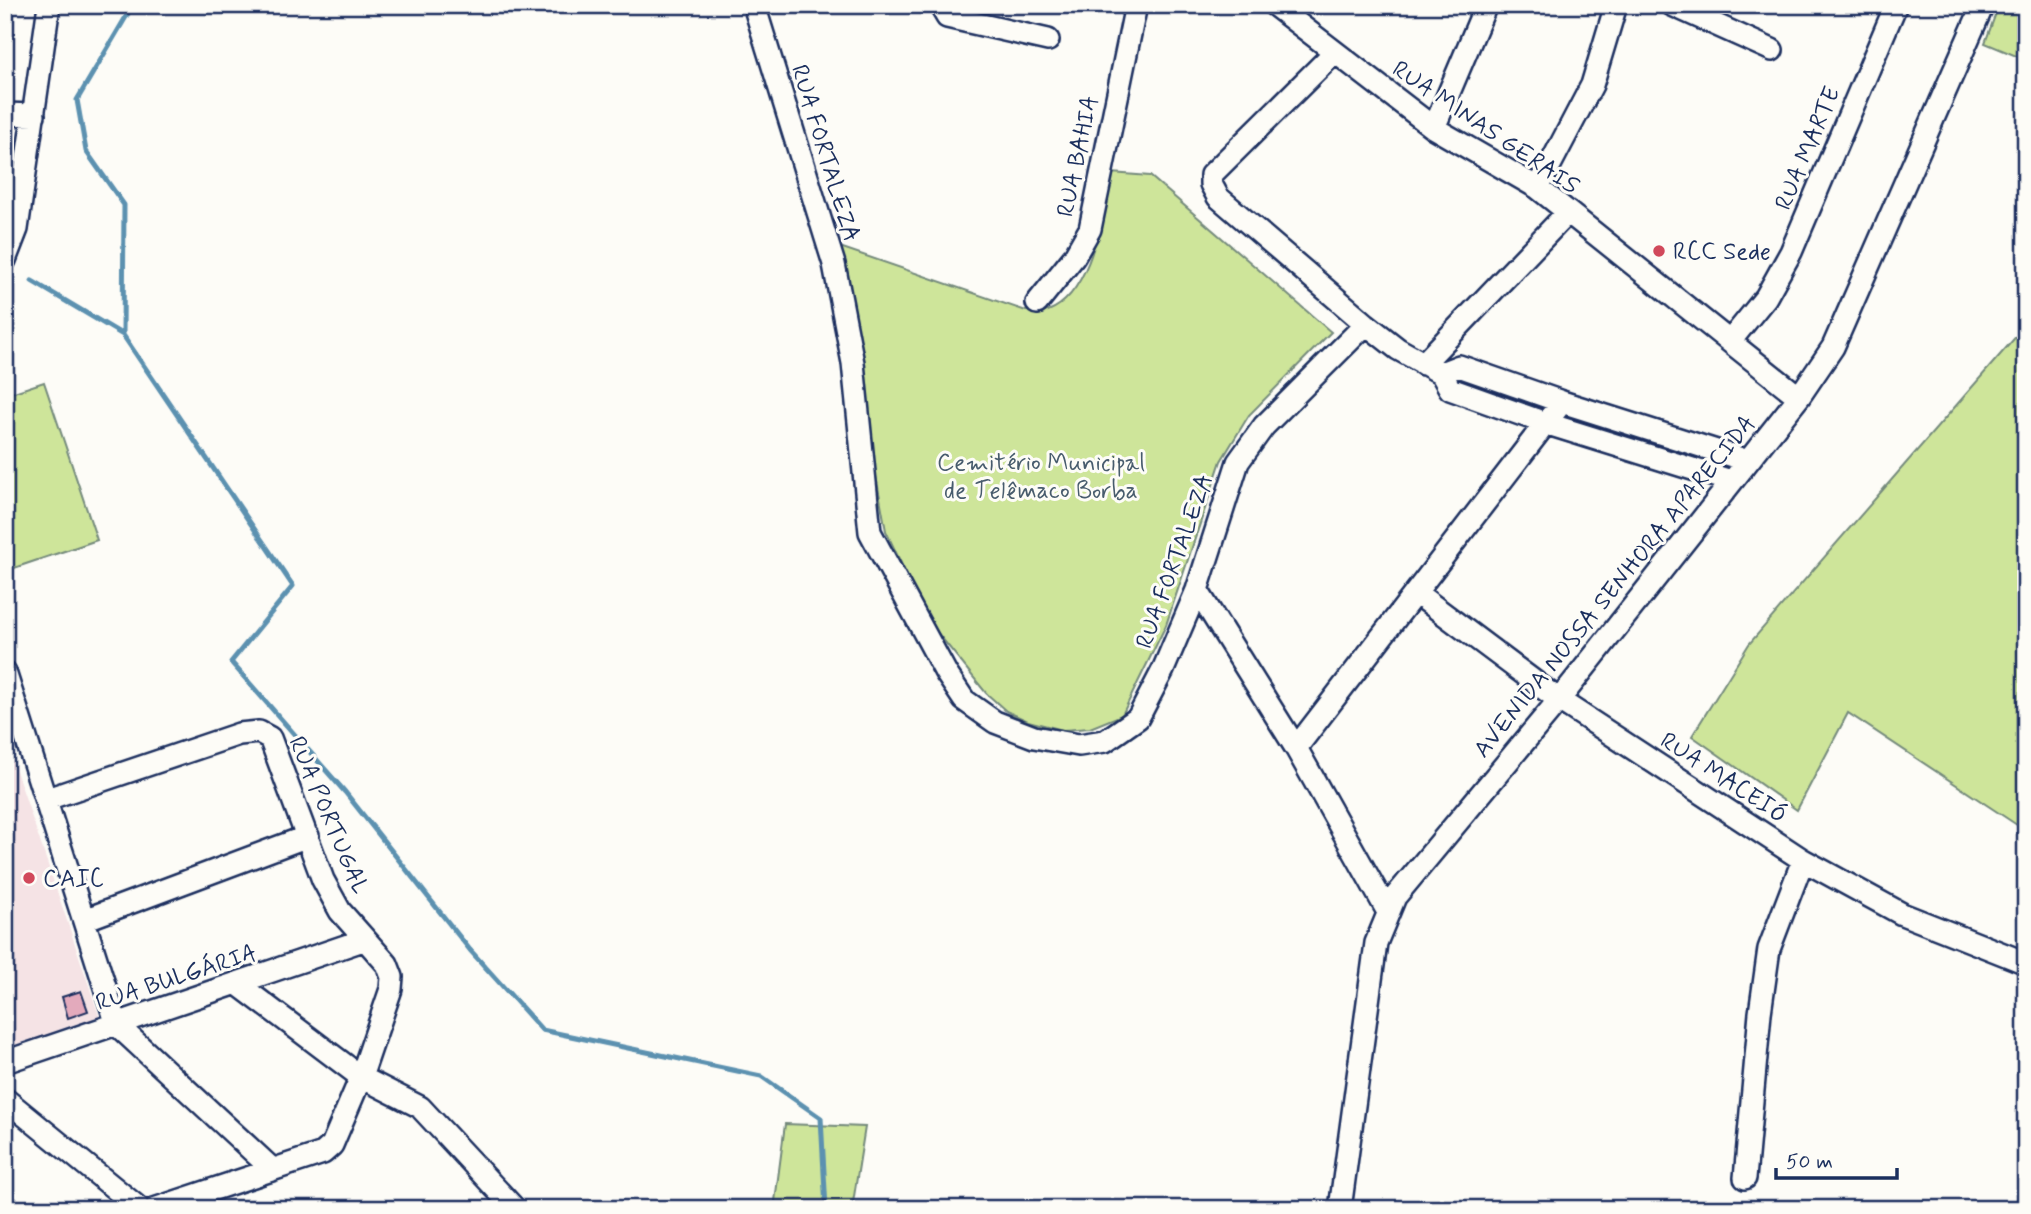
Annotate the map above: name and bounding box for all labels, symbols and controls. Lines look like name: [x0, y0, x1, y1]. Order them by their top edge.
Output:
street label: RUA MINAS GERAIS: [1386, 54, 1585, 202]
street label: RUA FORTALEZA: [783, 61, 866, 246]
street label: RUA MARTE: [1768, 82, 1848, 215]
street label: RUA BAHIA: [1051, 93, 1106, 220]
place label: RCC Sede: [1673, 237, 1771, 268]
marker: RCC Sede: [1651, 243, 1667, 259]
street label: AVENIDA NOSSA SENHORA APARECIDA: [1467, 409, 1763, 765]
park label: Cemitério Municipal de Telêmaco Borba: [937, 448, 1145, 507]
street label: RUA FORTALEZA: [1129, 470, 1221, 653]
street label: RUA MACEIÓ: [1654, 726, 1792, 831]
street label: RUA PORTUGAL: [280, 732, 375, 899]
place label: CAIC: [43, 864, 104, 895]
marker: CAIC: [21, 870, 37, 886]
street label: RUA BULGÁRIA: [92, 937, 261, 1019]
scale bar: [1776, 1137, 1896, 1181]
text: 50 m: [1786, 1148, 1833, 1176]

